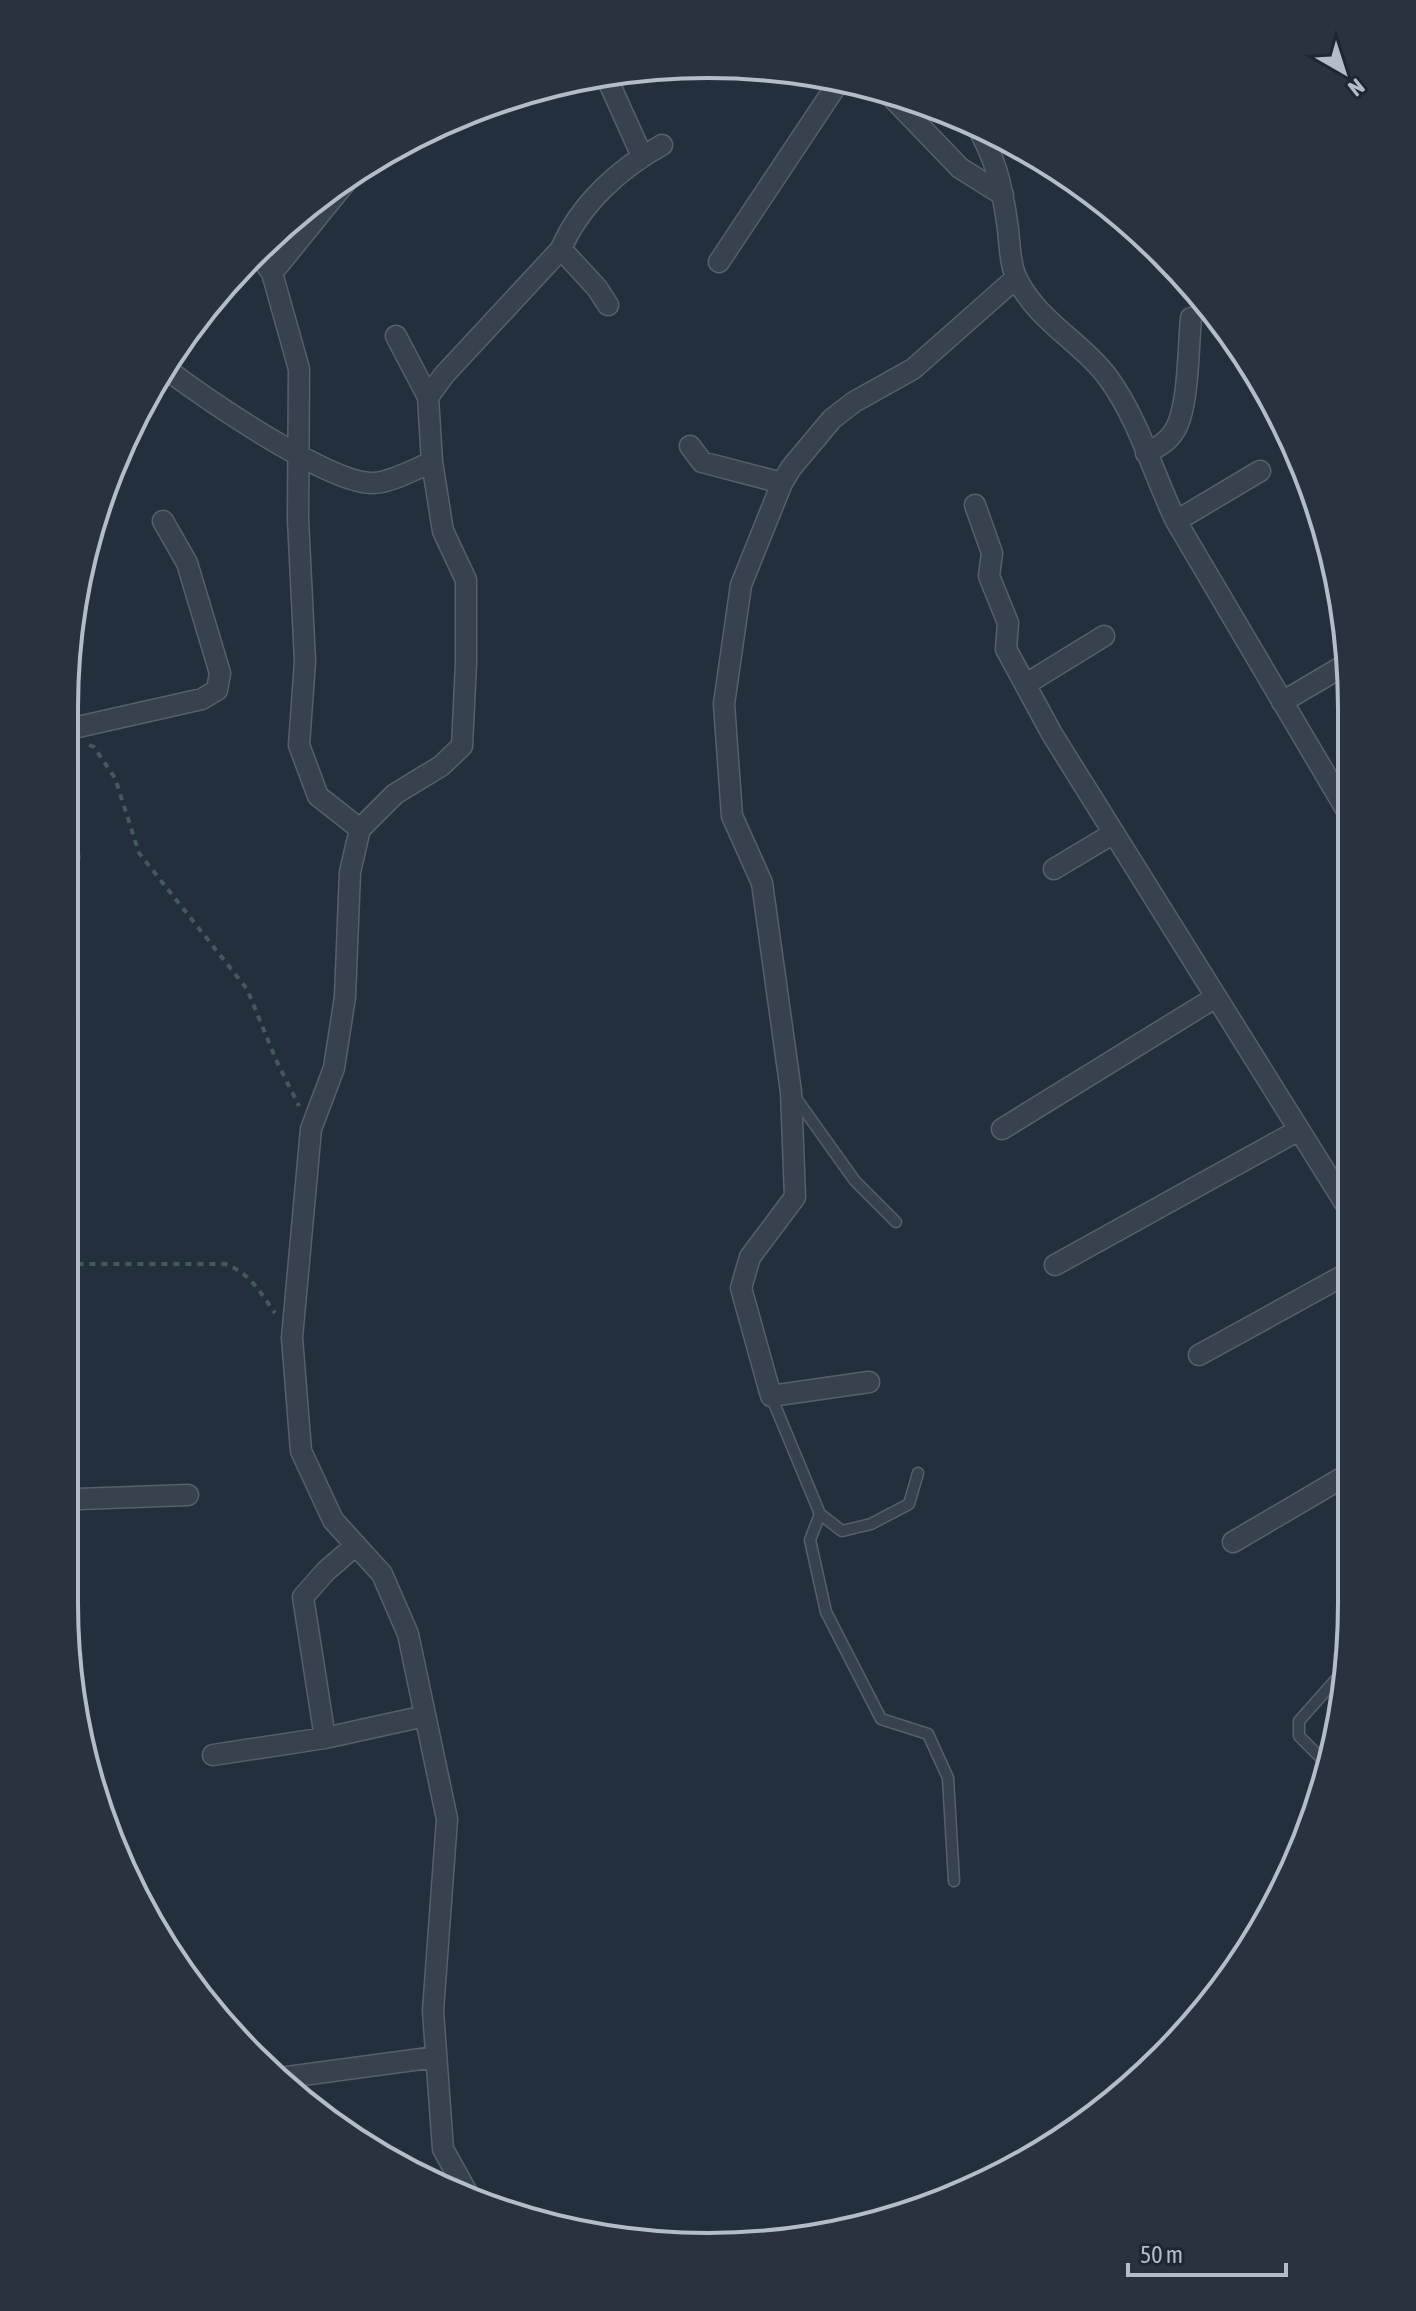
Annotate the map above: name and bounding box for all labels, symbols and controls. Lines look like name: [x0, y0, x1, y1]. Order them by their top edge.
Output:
north arrow: [1304, 32, 1384, 112]
text: N: [1343, 73, 1370, 102]
scale bar: [1128, 2227, 1286, 2277]
text: 50 m: [1140, 2241, 1183, 2268]

